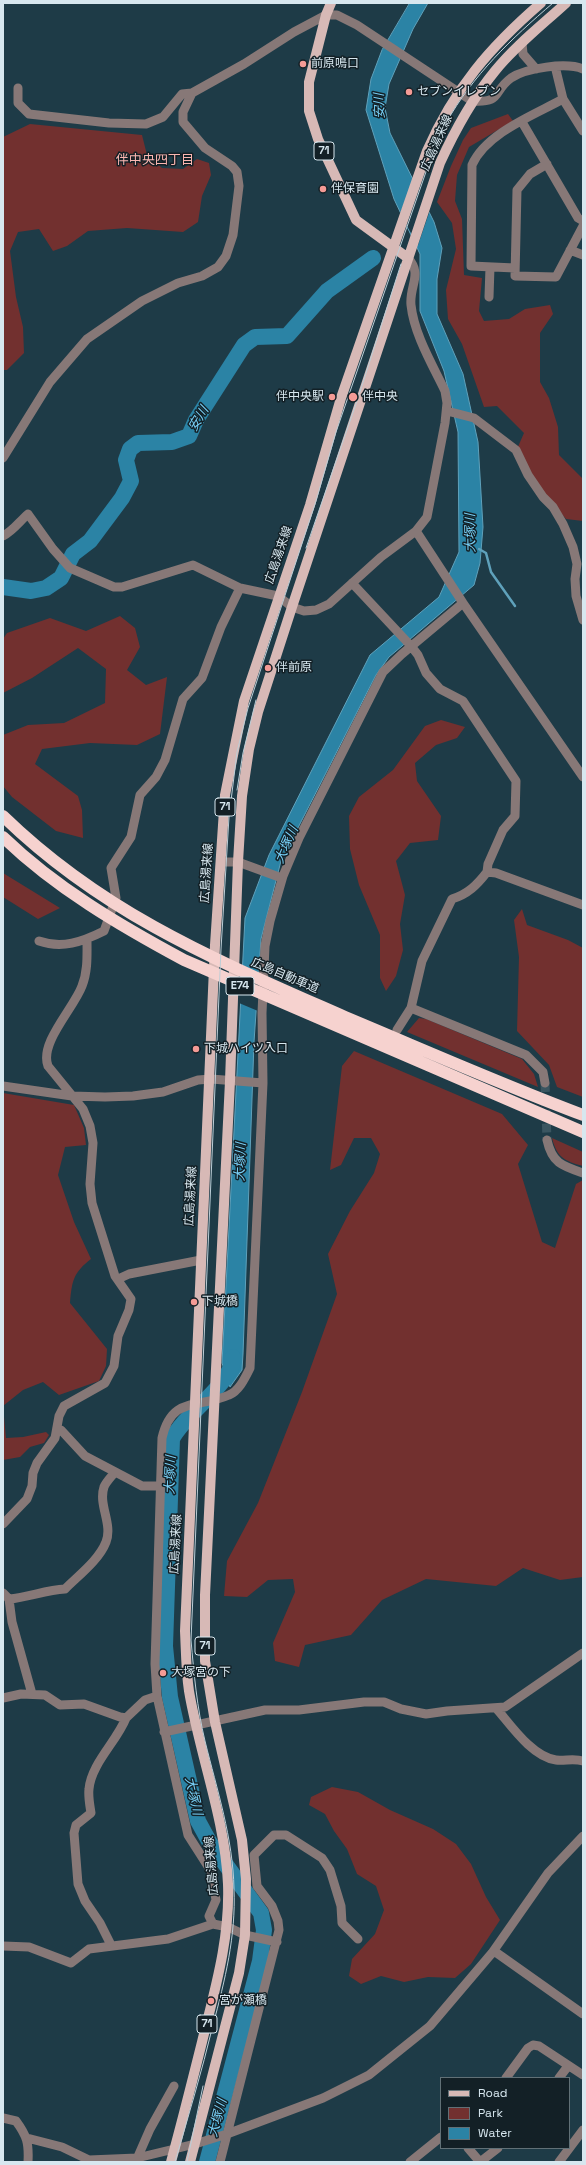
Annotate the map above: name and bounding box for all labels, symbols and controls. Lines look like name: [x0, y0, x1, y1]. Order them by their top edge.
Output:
place label: 前原鳴口: [311, 57, 359, 71]
marker: 前原鳴口: [298, 59, 308, 69]
place label: セブンイレブン: [417, 85, 501, 99]
marker: セブンイレブン: [404, 87, 414, 97]
water label: 安川: [372, 93, 388, 119]
street label: 広島湯来線: [418, 113, 456, 173]
road number: 71: [314, 142, 334, 160]
district label: 伴中央四丁目: [116, 152, 194, 168]
place label: 伴保育園: [331, 182, 379, 196]
marker: 伴保育園: [318, 184, 328, 194]
place label: 伴中央駅: [276, 390, 324, 404]
place label: 伴中央: [362, 390, 398, 404]
marker: 伴中央: [347, 391, 359, 403]
marker: 伴中央駅: [327, 392, 337, 402]
water label: 安川: [186, 404, 212, 434]
water label: 大塚川: [463, 513, 479, 553]
street label: 広島湯来線: [262, 524, 296, 586]
place label: 伴前原: [276, 661, 312, 675]
marker: 伴前原: [263, 663, 273, 673]
road number: 71: [215, 798, 235, 816]
water label: 大塚川: [272, 824, 302, 866]
street label: 広島湯来線: [198, 843, 216, 903]
street label: 広島自動車道: [249, 955, 321, 997]
road number: E74: [226, 977, 254, 995]
place label: 下城ハイツ入口: [204, 1042, 288, 1056]
marker: 下城ハイツ入口: [191, 1044, 201, 1054]
water label: 大塚川: [233, 1142, 249, 1182]
street label: 広島湯来線: [182, 1166, 200, 1226]
place label: 下城橋: [202, 1295, 238, 1309]
marker: 下城橋: [189, 1297, 199, 1307]
water label: 大塚川: [163, 1455, 179, 1495]
street label: 広島湯来線: [167, 1514, 185, 1574]
road number: 71: [195, 1637, 215, 1655]
place label: 大塚宮の下: [171, 1666, 231, 1680]
marker: 大塚宮の下: [158, 1668, 168, 1678]
water label: 大塚川: [181, 1775, 205, 1817]
street label: 広島湯来線: [202, 1835, 222, 1897]
place label: 宮が瀬橋: [219, 1994, 267, 2008]
marker: 宮が瀬橋: [206, 1996, 216, 2006]
road number: 71: [197, 2015, 217, 2033]
legend: [440, 2077, 570, 2149]
text: Road: [478, 2085, 507, 2101]
water label: 大塚川: [205, 2097, 231, 2139]
text: Park: [478, 2105, 503, 2121]
text: Water: [478, 2125, 512, 2141]

